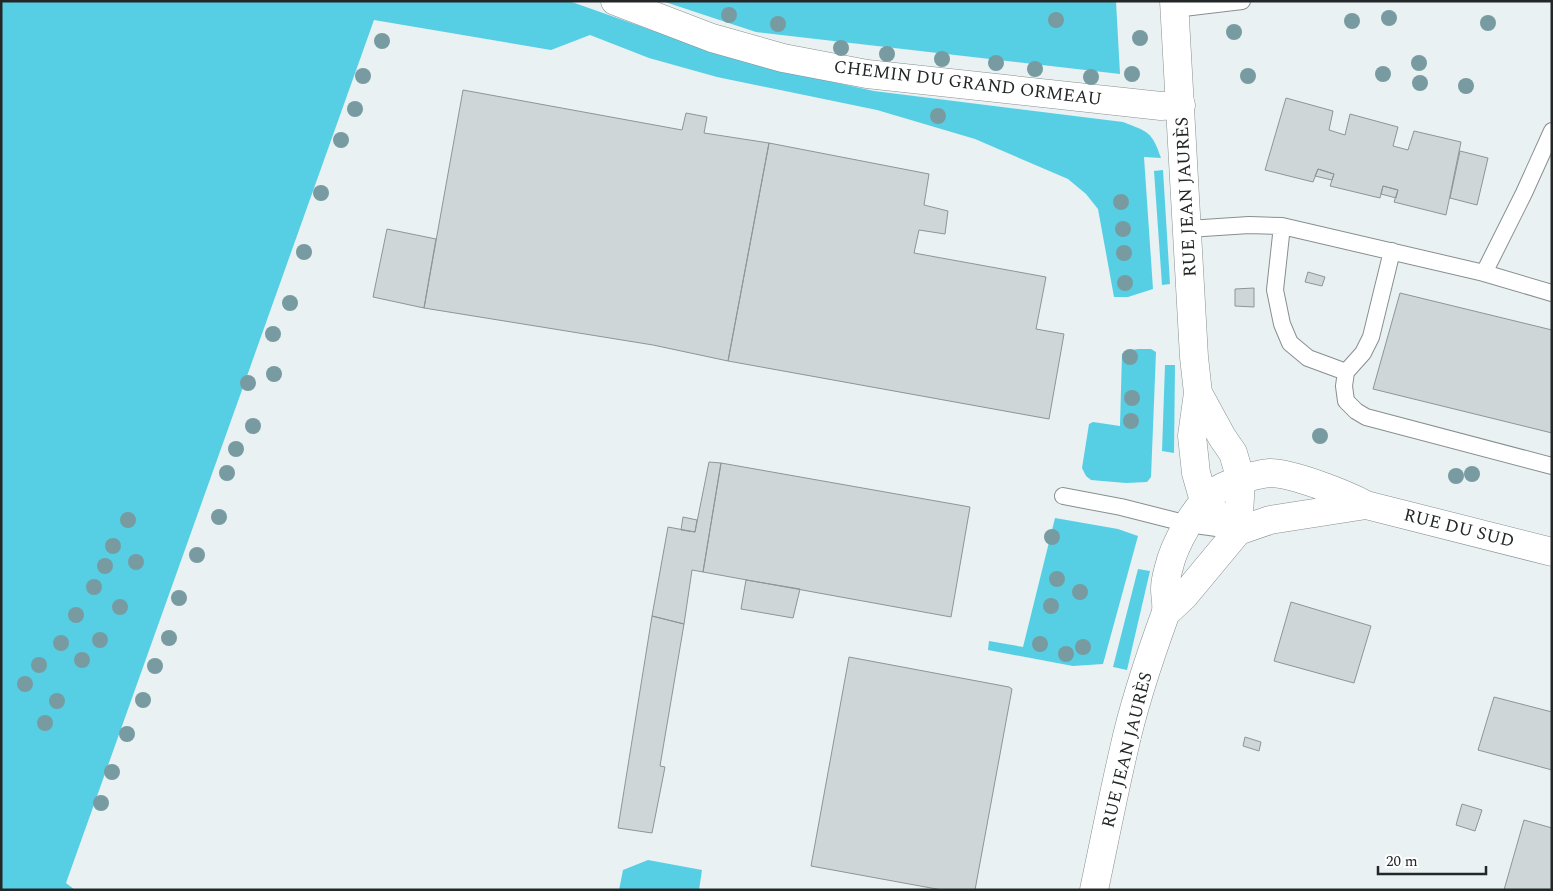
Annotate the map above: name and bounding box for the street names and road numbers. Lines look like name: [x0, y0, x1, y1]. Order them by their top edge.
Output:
street label: CHEMIN DU GRAND ORMEAU: [832, 53, 1104, 113]
street label: RUE JEAN JAURÈS: [1168, 116, 1204, 278]
street label: RUE DU SUD: [1401, 501, 1517, 555]
street label: RUE JEAN JAURÈS: [1095, 669, 1159, 831]

